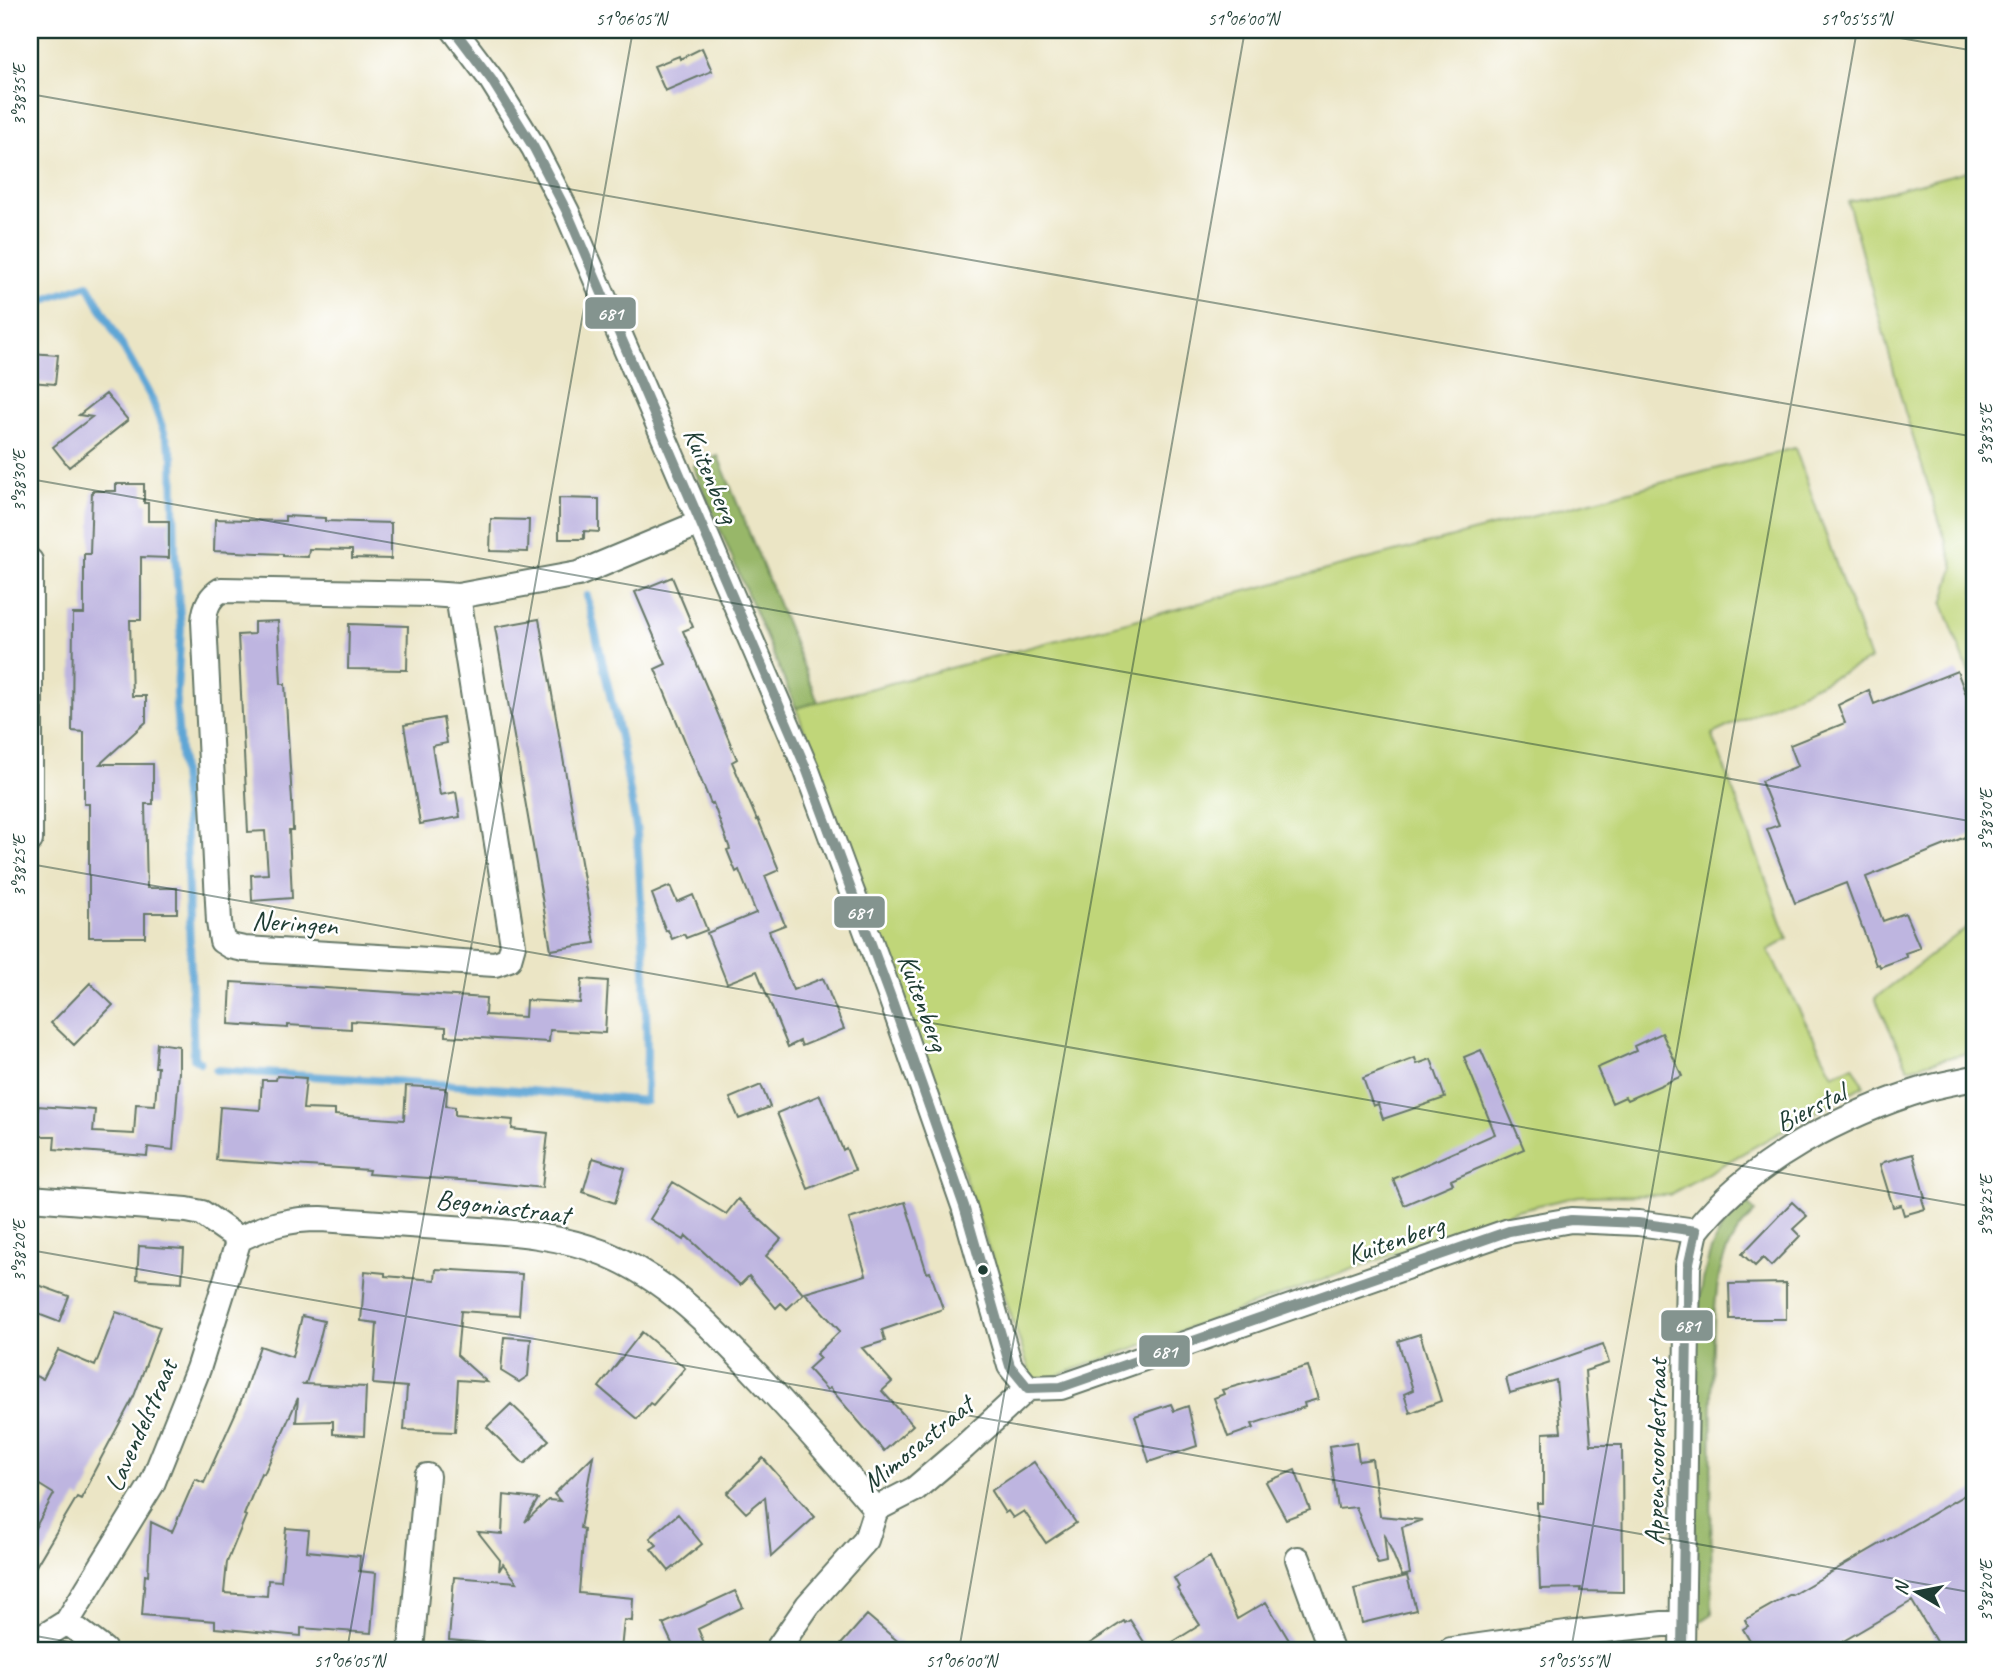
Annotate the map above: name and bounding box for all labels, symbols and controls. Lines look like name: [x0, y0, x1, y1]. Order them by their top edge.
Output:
text: 51°06'05"N: [596, 8, 670, 30]
text: 51°06'00"N: [1208, 8, 1282, 30]
text: 51°05'55"N: [1821, 8, 1895, 30]
text: 3°38'35"E: [8, 62, 30, 126]
line badge: 681: [584, 296, 637, 330]
text: 681: [597, 302, 625, 326]
text: 3°38'35"E: [1975, 402, 1997, 466]
street label: Kuitenberg: [676, 422, 748, 530]
text: 3°38'30"E: [8, 448, 30, 512]
text: 3°38'30"E: [1975, 787, 1997, 851]
text: 3°38'25"E: [8, 833, 30, 897]
line badge: 681: [833, 895, 886, 929]
text: 681: [846, 901, 874, 925]
street label: Neringen: [251, 902, 340, 943]
street label: Kuitenberg: [890, 949, 958, 1057]
street label: Bierstal: [1769, 1073, 1856, 1140]
text: 3°38'25"E: [1975, 1173, 1997, 1237]
street label: Begoniastraat: [434, 1181, 575, 1233]
street label: Kuitenberg: [1342, 1206, 1450, 1272]
text: 3°38'20"E: [8, 1218, 30, 1282]
unlabelled marker: [976, 1263, 990, 1277]
line badge: 681: [1660, 1309, 1714, 1342]
text: 681: [1674, 1314, 1702, 1338]
line badge: 681: [1138, 1334, 1191, 1368]
text: 681: [1151, 1340, 1179, 1364]
street label: Lavendelstraat: [96, 1351, 186, 1497]
street label: Appensvoordestraat: [1636, 1356, 1675, 1546]
street label: Mimosastraat: [854, 1385, 983, 1499]
north arrow: [1882, 1558, 1952, 1628]
text: 3°38'20"E: [1975, 1558, 1997, 1622]
text: N: [1888, 1578, 1915, 1597]
text: 51°06'05"N: [314, 1650, 388, 1672]
text: 51°06'00"N: [926, 1650, 1000, 1672]
text: 51°05'55"N: [1538, 1650, 1612, 1672]

